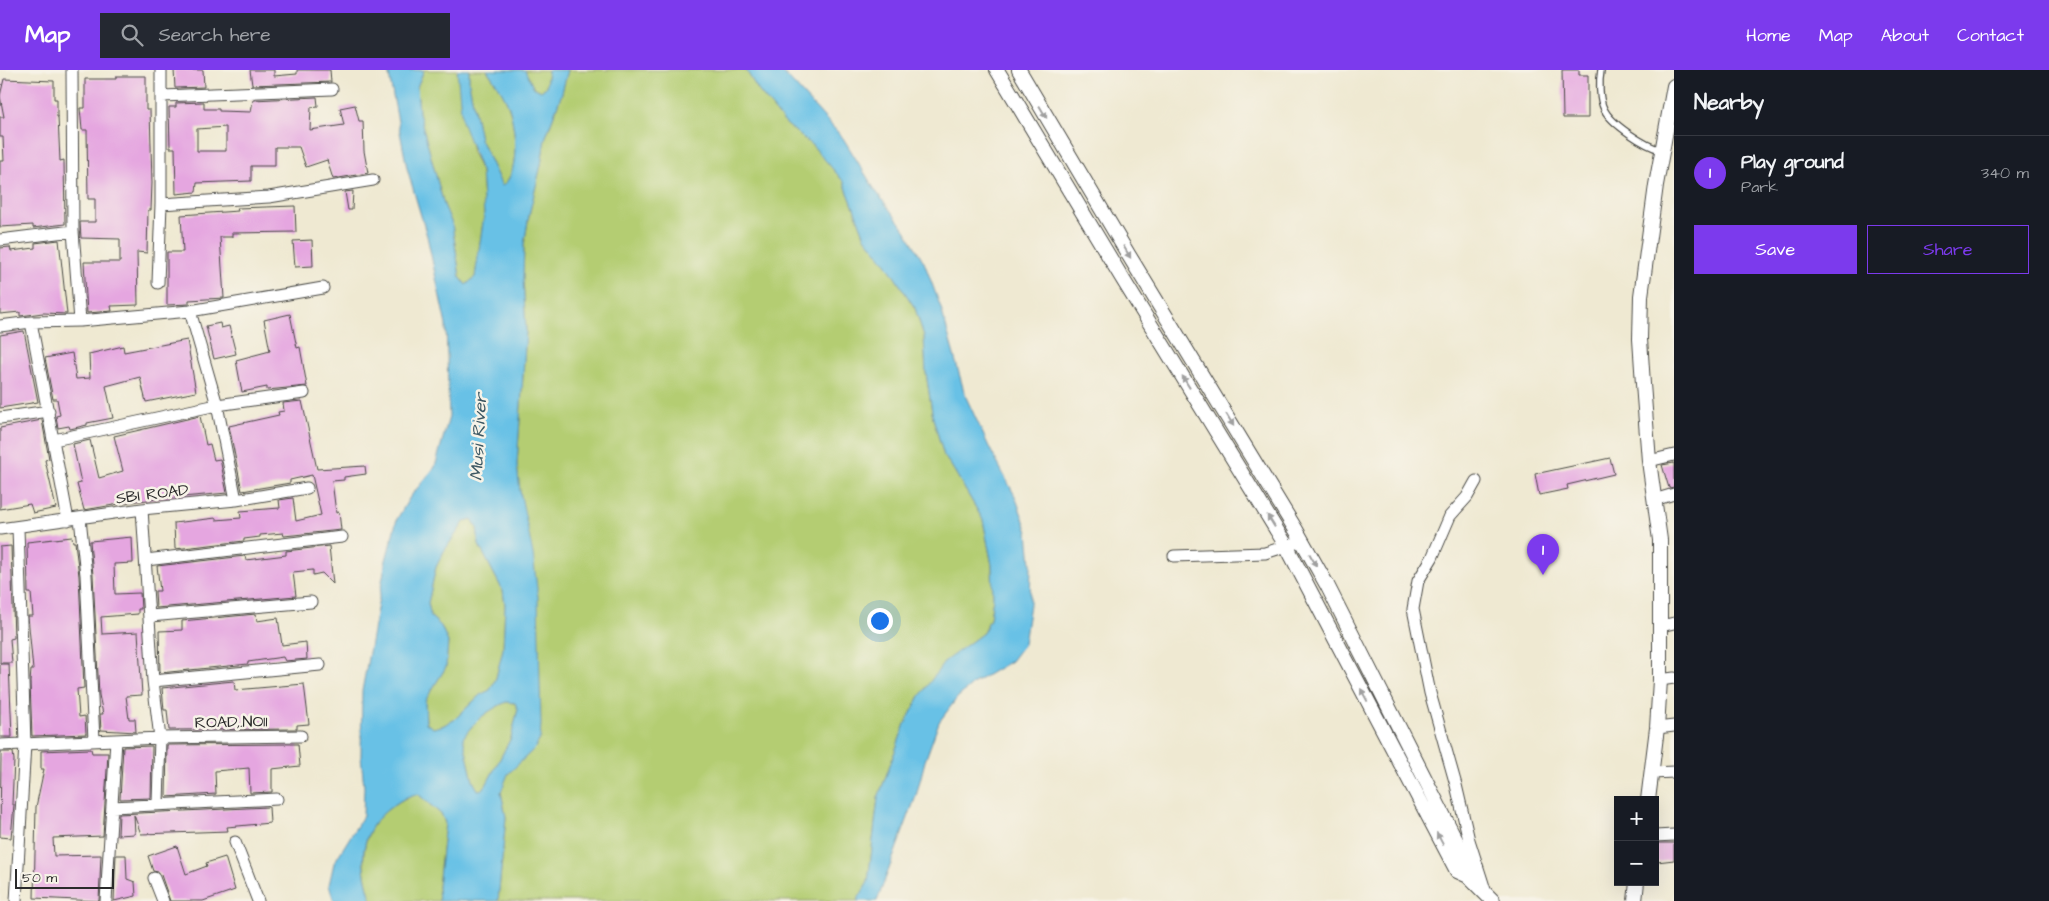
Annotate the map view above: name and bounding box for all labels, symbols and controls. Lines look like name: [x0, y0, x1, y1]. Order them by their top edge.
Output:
search box: [100, 13, 450, 58]
text: Map: [25, 18, 70, 52]
icon: search: [118, 21, 146, 49]
text: Search here: [158, 22, 271, 49]
text: Home: [1746, 23, 1791, 48]
text: Map: [1819, 23, 1853, 48]
text: About: [1881, 23, 1929, 48]
text: Contact: [1957, 23, 2024, 48]
text: Nearby: [1694, 88, 1764, 117]
one-way arrow: [1039, 106, 1048, 119]
text: Play ground: [1741, 149, 1844, 176]
text: 1: [1709, 162, 1711, 184]
text: 340 m: [1981, 162, 2029, 184]
text: Park: [1741, 176, 1778, 198]
button: Save: [1694, 225, 1857, 274]
button: Share: [1867, 225, 2029, 274]
one-way arrow: [1122, 245, 1131, 258]
one-way arrow: [1181, 376, 1190, 389]
water label: Musi River: [464, 391, 493, 481]
one-way arrow: [1225, 414, 1234, 427]
street label: SBI ROAD: [114, 479, 190, 509]
one-way arrow: [1266, 514, 1276, 527]
pin: 1: [1527, 534, 1559, 575]
one-way arrow: [1309, 552, 1317, 567]
your location: [867, 608, 893, 634]
one-way arrow: [1360, 688, 1368, 702]
street label: ROAD,.NO11: [194, 710, 268, 734]
map controls: [1614, 796, 1659, 886]
button: +: [1614, 796, 1659, 841]
one-way arrow: [1436, 831, 1444, 846]
button: −: [1614, 841, 1659, 886]
scale bar: [15, 866, 114, 889]
text: 50 m: [22, 868, 57, 888]

